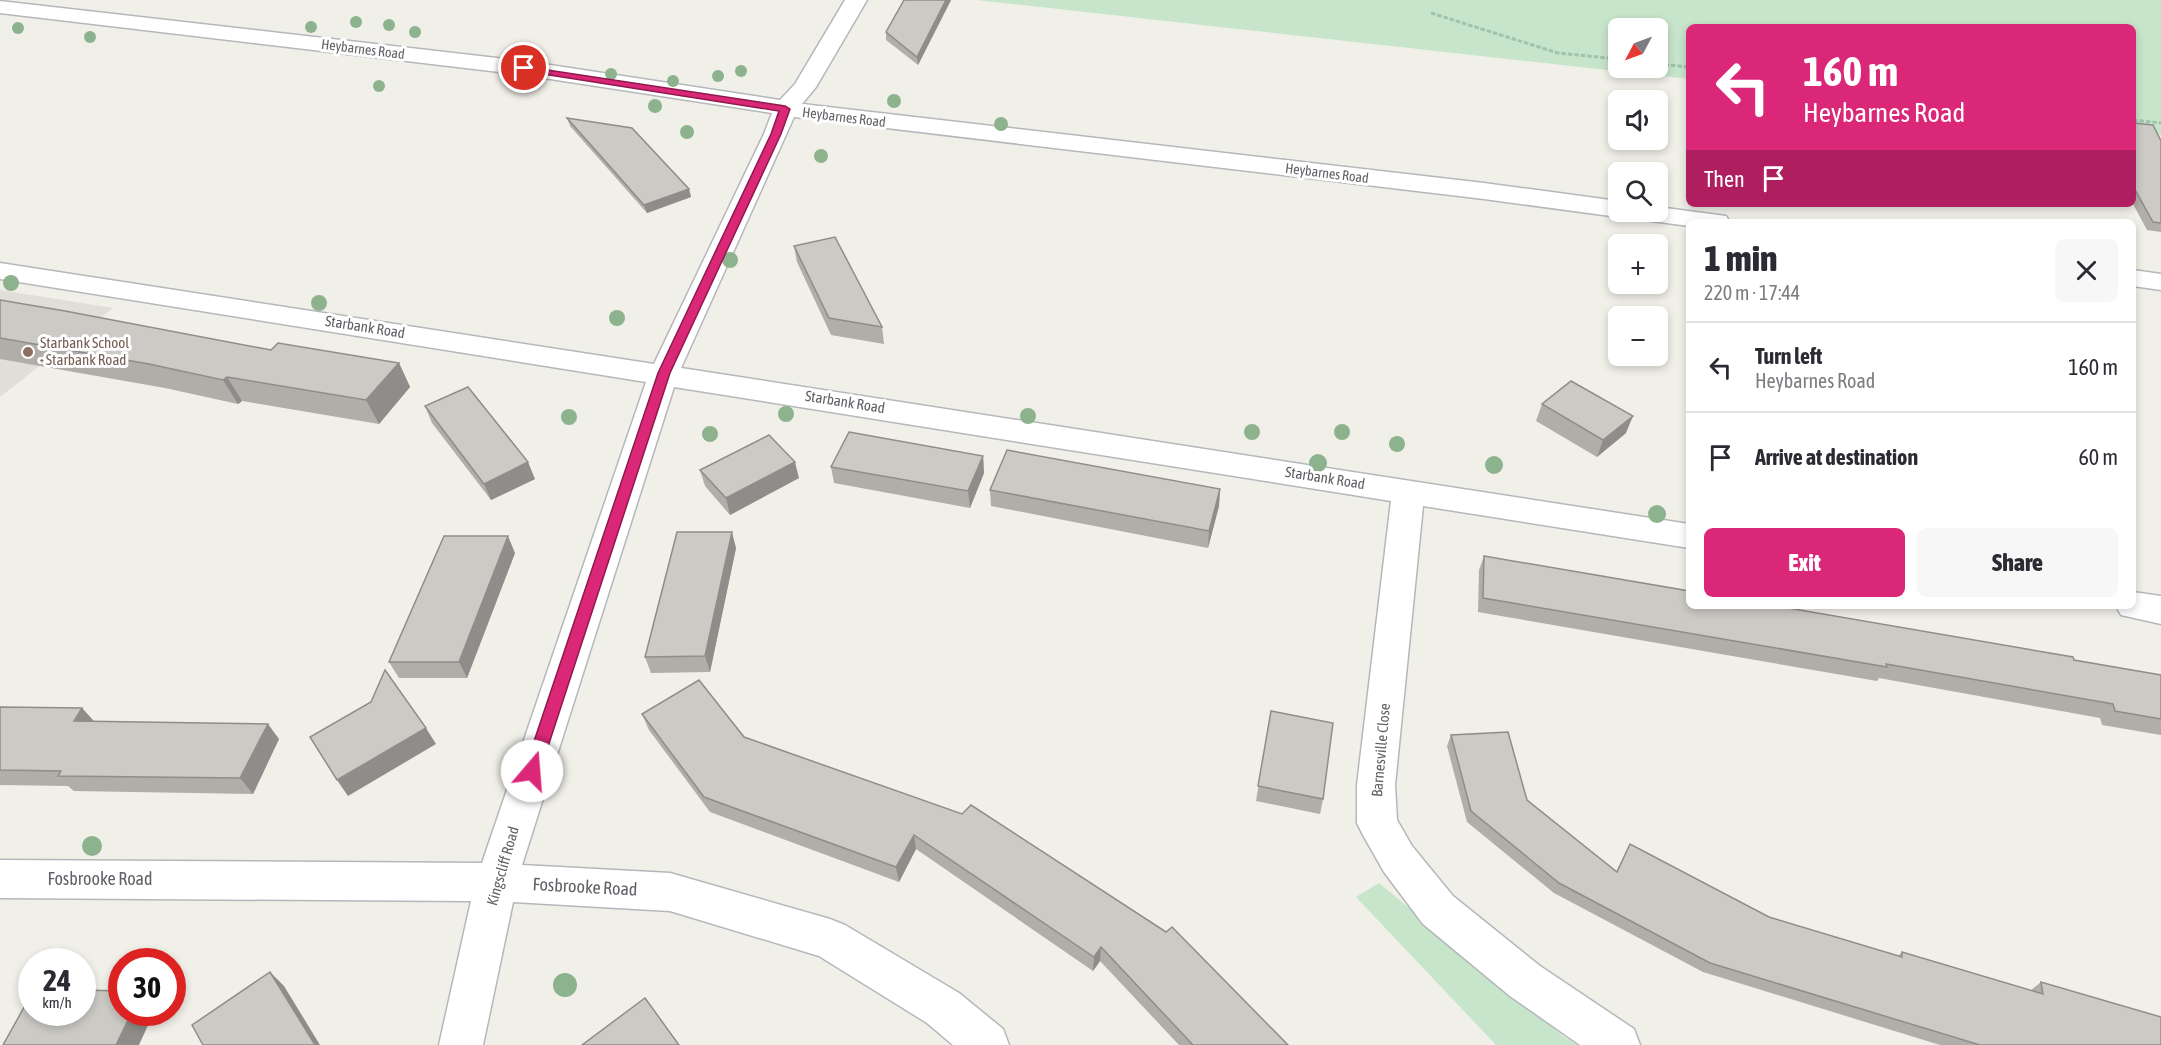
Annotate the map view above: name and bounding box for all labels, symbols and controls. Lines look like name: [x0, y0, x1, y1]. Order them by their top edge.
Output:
north arrow: [1608, 18, 1668, 78]
map controls: [1608, 18, 1668, 366]
street label: Heybarnes Road: [320, 36, 406, 62]
pin: [498, 42, 549, 93]
text: 160 m: [1803, 47, 1898, 95]
icon: left: [1704, 48, 1782, 126]
icon: arrive: [507, 51, 540, 84]
button: sound: [1608, 90, 1668, 150]
text: Heybarnes Road: [1803, 97, 1965, 128]
street label: Heybarnes Road: [801, 104, 887, 130]
street label: Heybarnes Road: [1284, 160, 1370, 186]
button: search: [1608, 162, 1668, 222]
icon: arrive: [1757, 162, 1790, 195]
text: Then: [1704, 166, 1745, 192]
button: +: [1608, 234, 1668, 294]
text: 1 min: [1704, 237, 1778, 279]
button: close: [2055, 239, 2118, 302]
text: 220 m · 17:44: [1704, 281, 1800, 304]
button: −: [1608, 306, 1668, 366]
street label: Starbank Road: [324, 312, 406, 341]
place label: Starbank School - Starbank Road: [40, 334, 129, 368]
text: Turn left: [1755, 343, 1822, 369]
marker: Starbank School - Starbank Road: [21, 345, 35, 359]
icon: left: [1704, 351, 1737, 384]
text: 160 m: [2068, 354, 2118, 380]
text: Heybarnes Road: [1755, 369, 1875, 392]
street label: Starbank Road: [804, 387, 886, 416]
icon: arrive: [1704, 441, 1737, 474]
text: Arrive at destination: [1755, 444, 1918, 470]
text: 60 m: [2078, 444, 2118, 470]
street label: Starbank Road: [1284, 463, 1366, 492]
button: Exit: [1704, 528, 1905, 597]
button: Share: [1917, 528, 2118, 597]
street label: Barnesville Close: [1368, 702, 1393, 797]
position arrow: [500, 739, 564, 803]
street label: Kingscliff Road: [483, 824, 522, 907]
street label: Fosbrooke Road: [47, 868, 153, 889]
street label: Fosbrooke Road: [532, 873, 638, 900]
speed limit sign: 30: [108, 948, 186, 1026]
text: 24: [43, 963, 71, 997]
text: km/h: [42, 994, 72, 1011]

